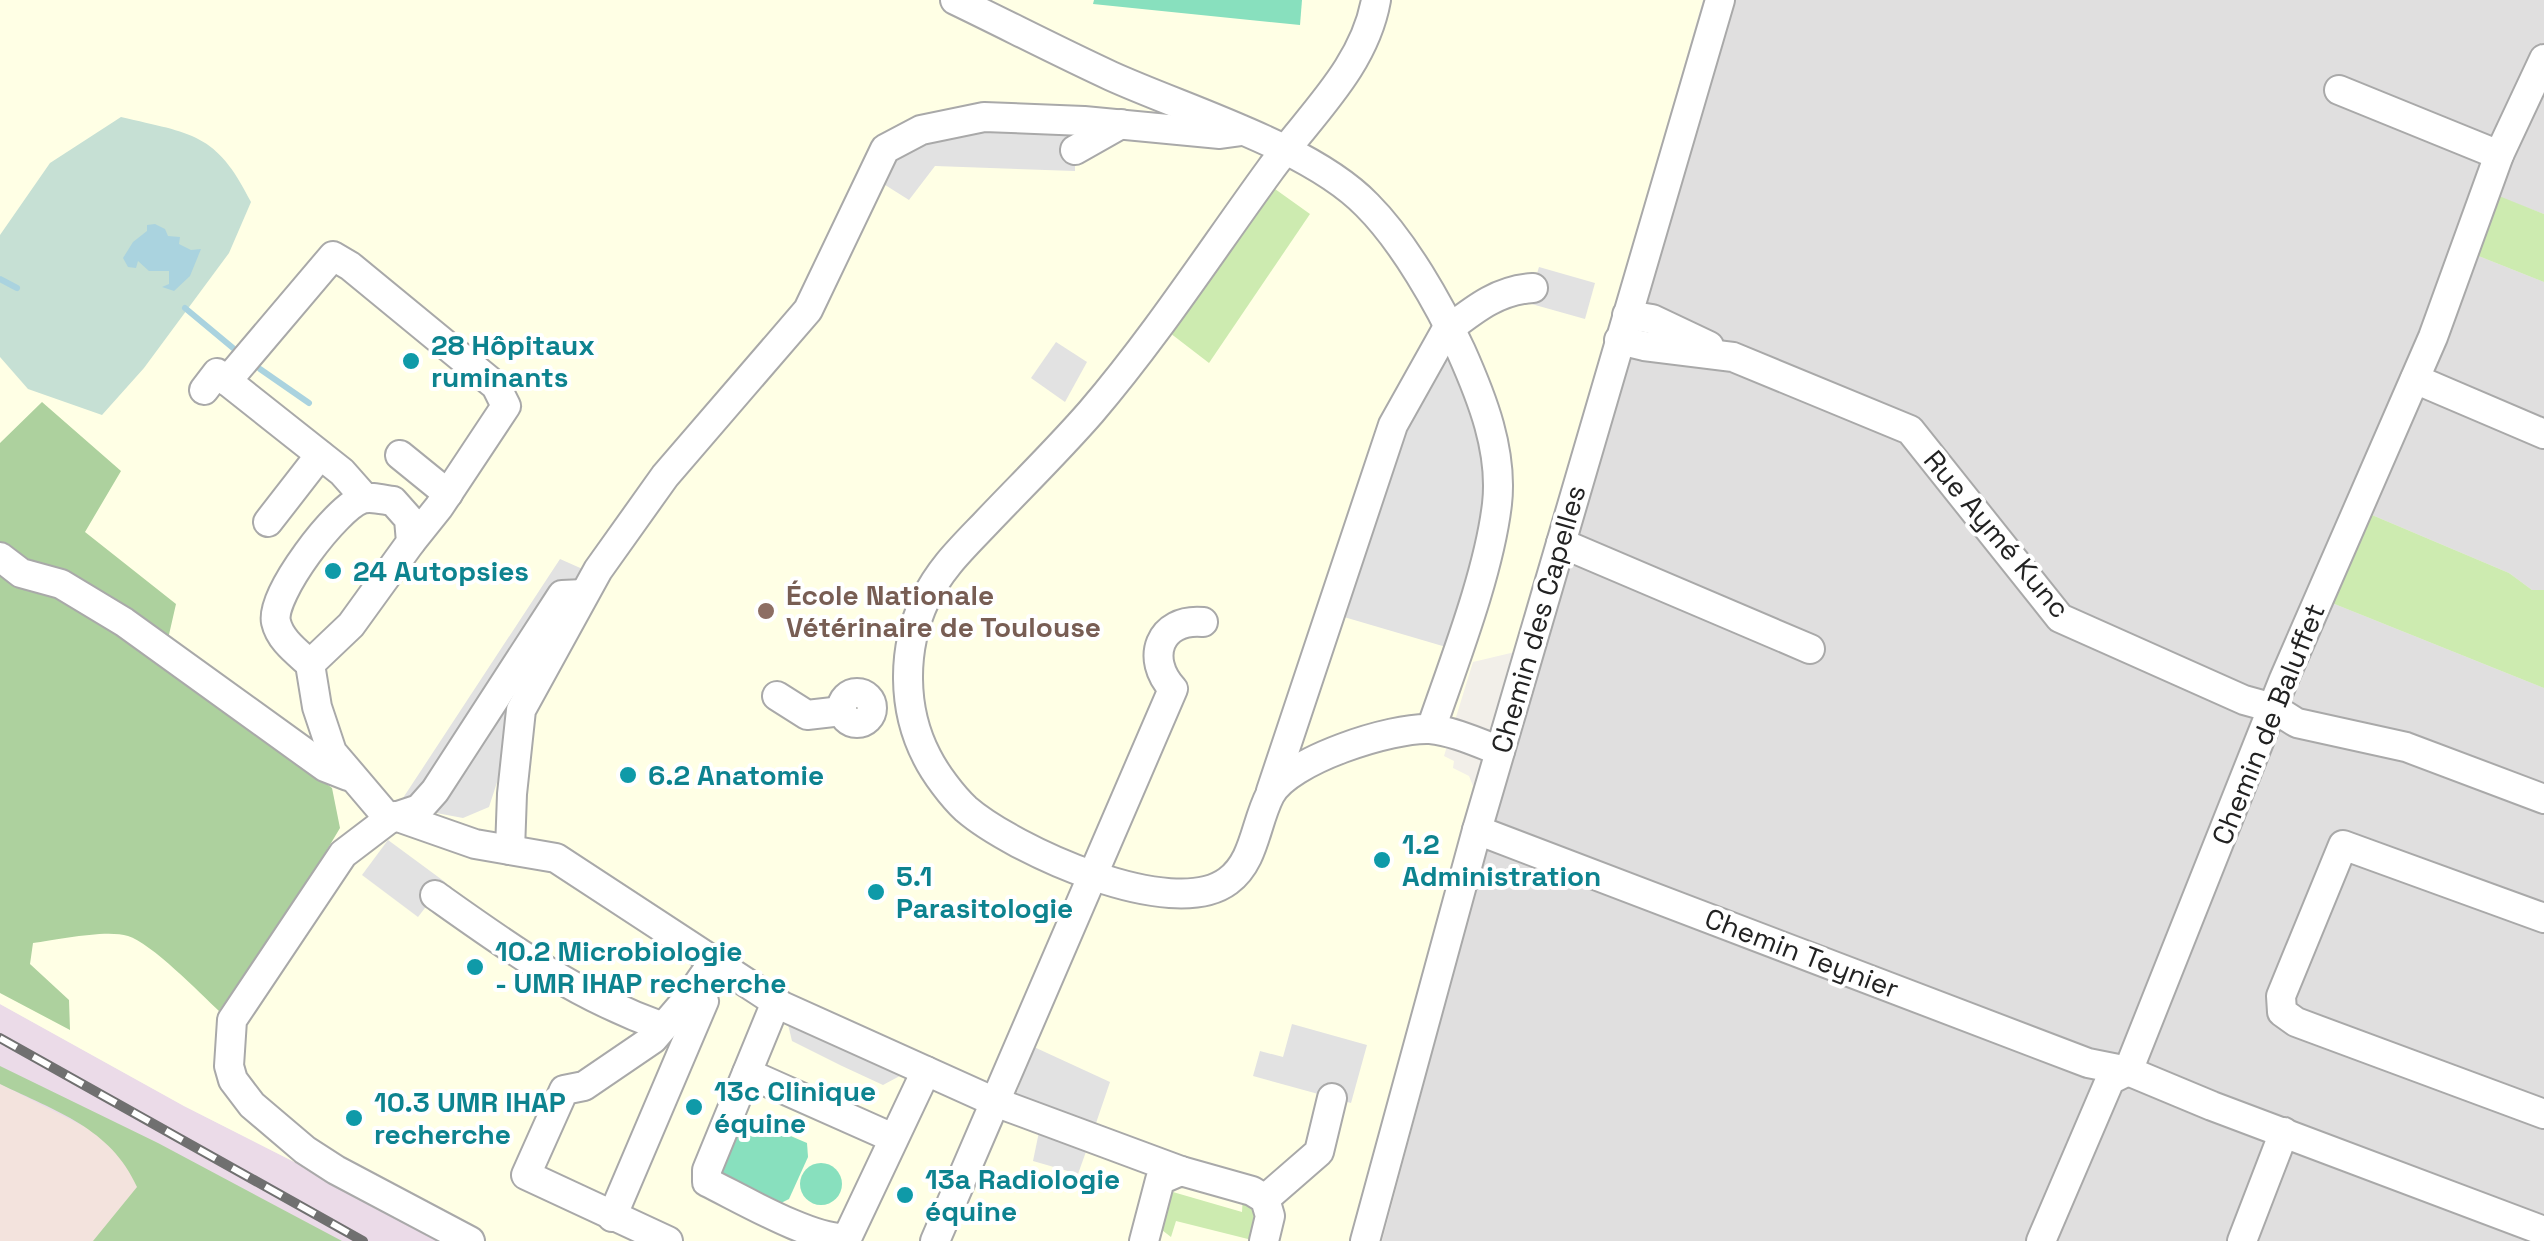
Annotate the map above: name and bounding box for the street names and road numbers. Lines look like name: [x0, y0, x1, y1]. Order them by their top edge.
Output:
street label: Rue Aymé Kunc: [1916, 442, 2078, 626]
street label: Chemin des Capelles: [1482, 481, 1594, 757]
street label: Chemin de Baluffet: [2203, 598, 2333, 850]
street label: Chemin Teynier: [1700, 899, 1904, 1007]

